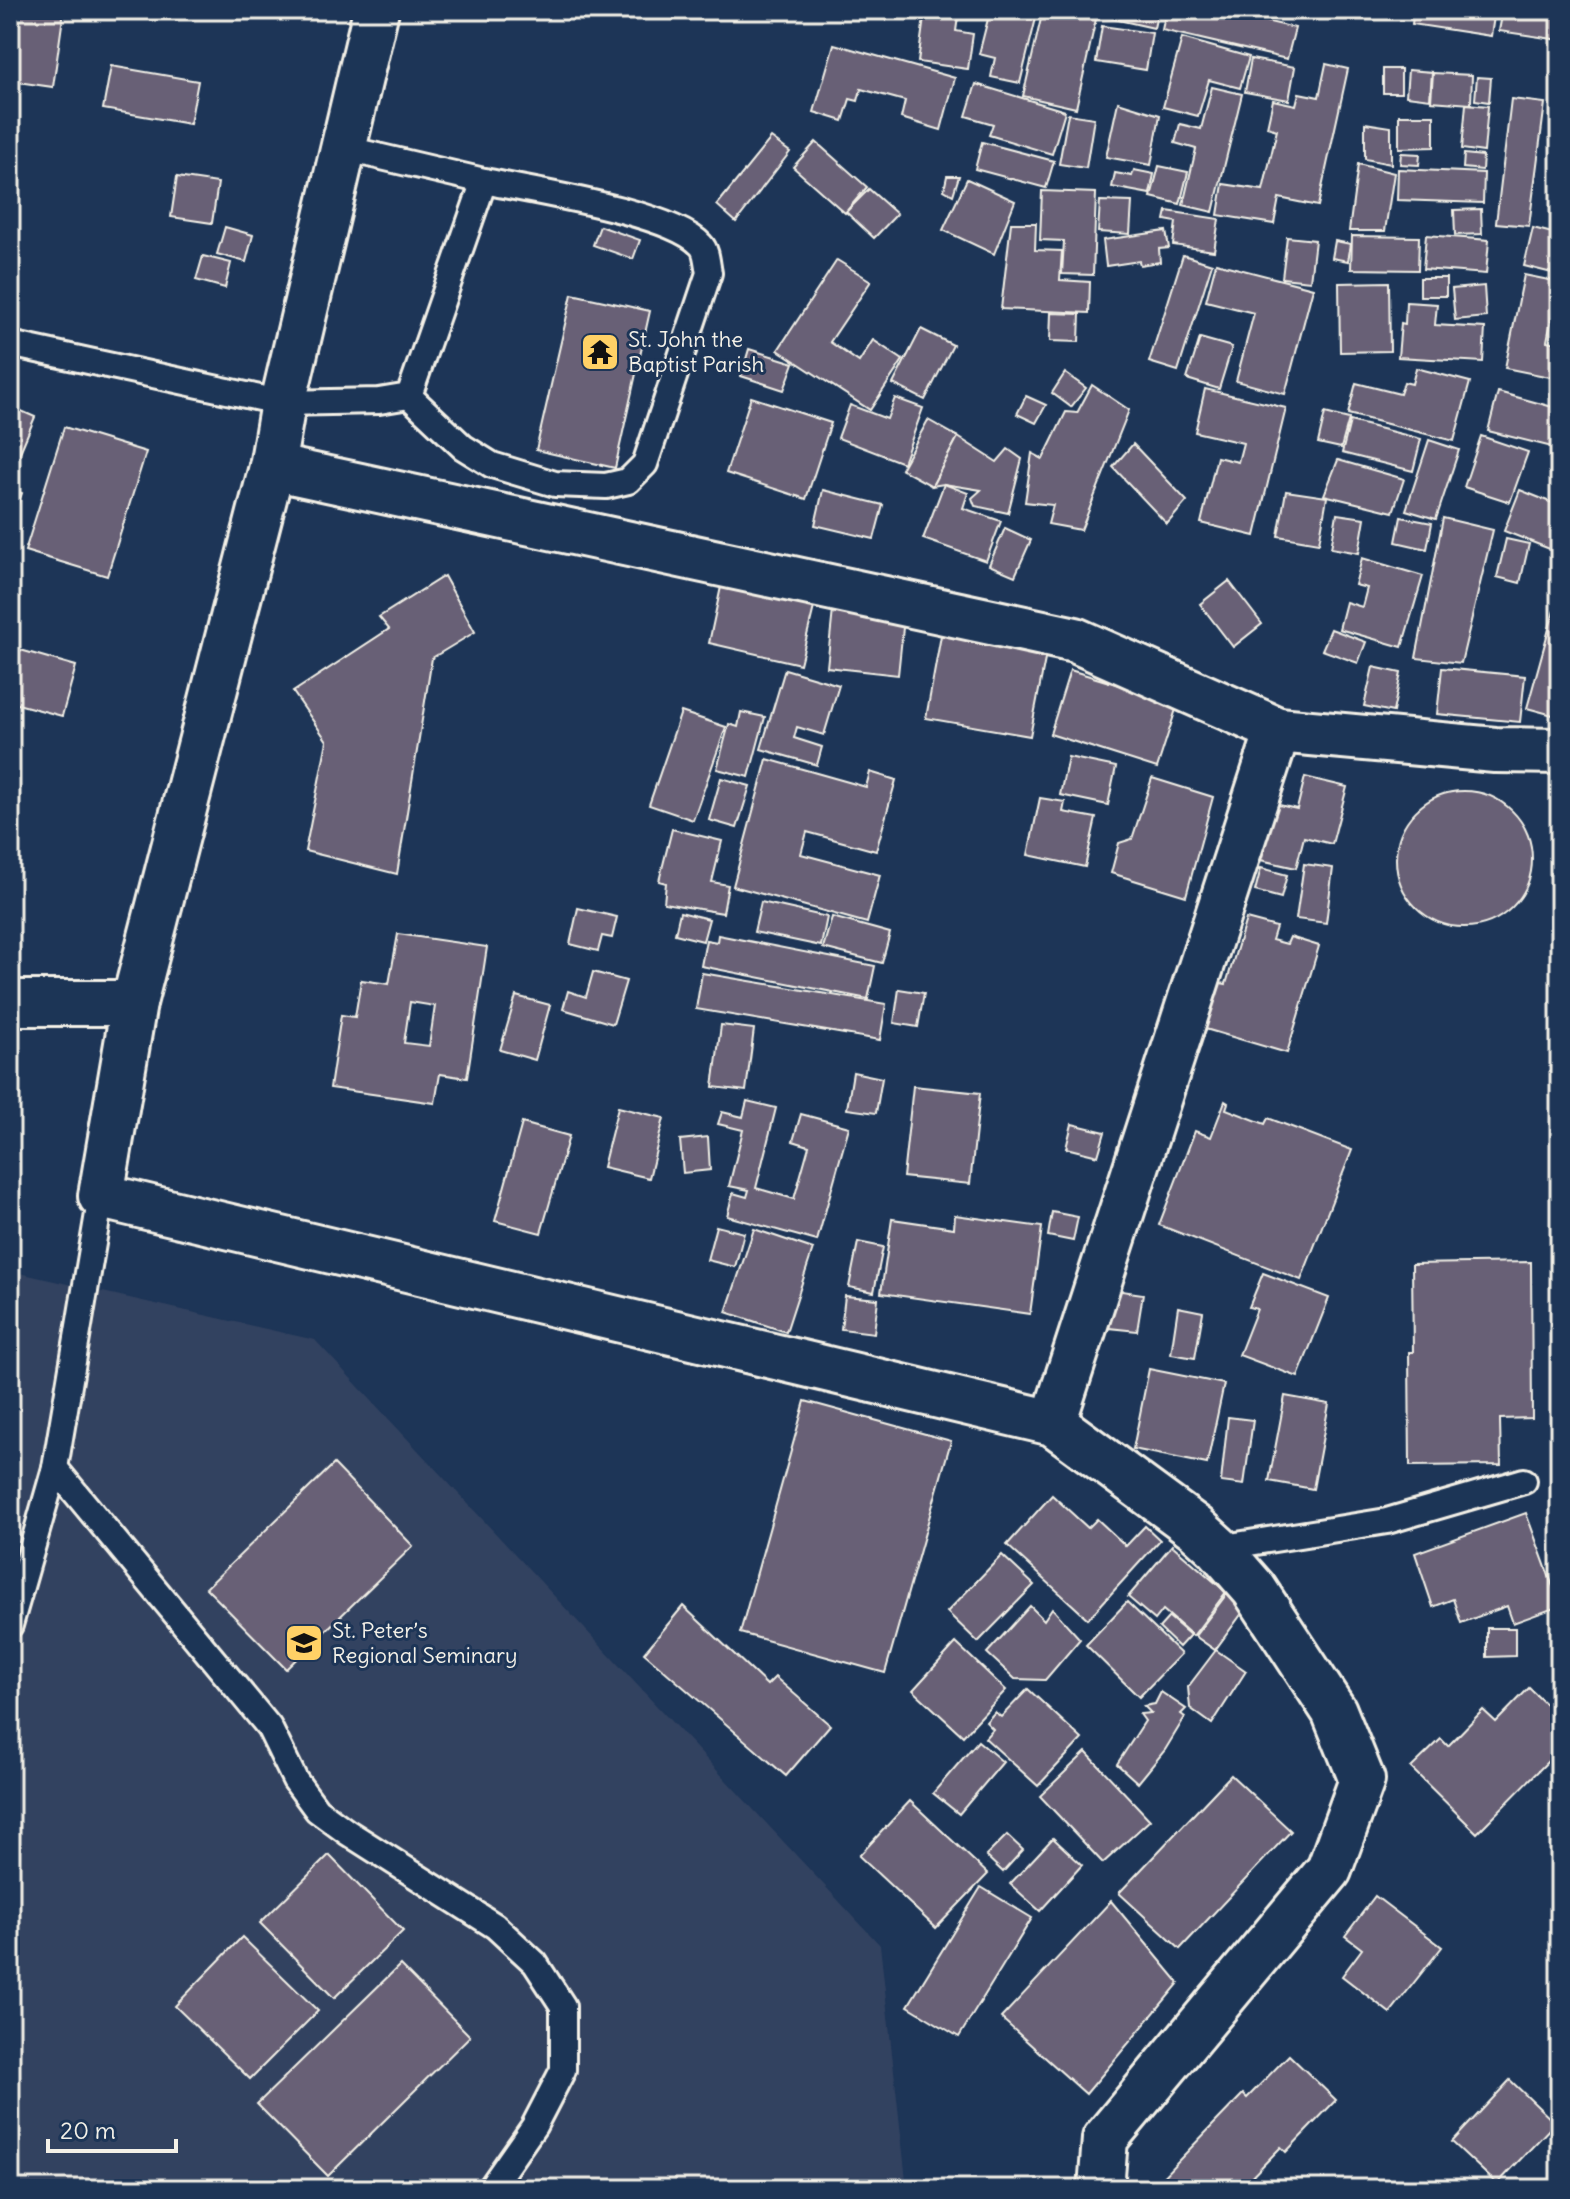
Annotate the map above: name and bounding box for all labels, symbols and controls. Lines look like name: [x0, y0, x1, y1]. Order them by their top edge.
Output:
place label: St. John the Baptist Parish: [628, 325, 764, 378]
temple icon: St. John the Baptist Parish: [579, 331, 621, 373]
place label: St. Peter’s Regional Seminary: [332, 1616, 518, 1669]
school or university icon: St. Peter’s Regional Seminary: [283, 1622, 325, 1664]
scale bar: [48, 2103, 176, 2153]
text: 20 m: [60, 2115, 116, 2145]

